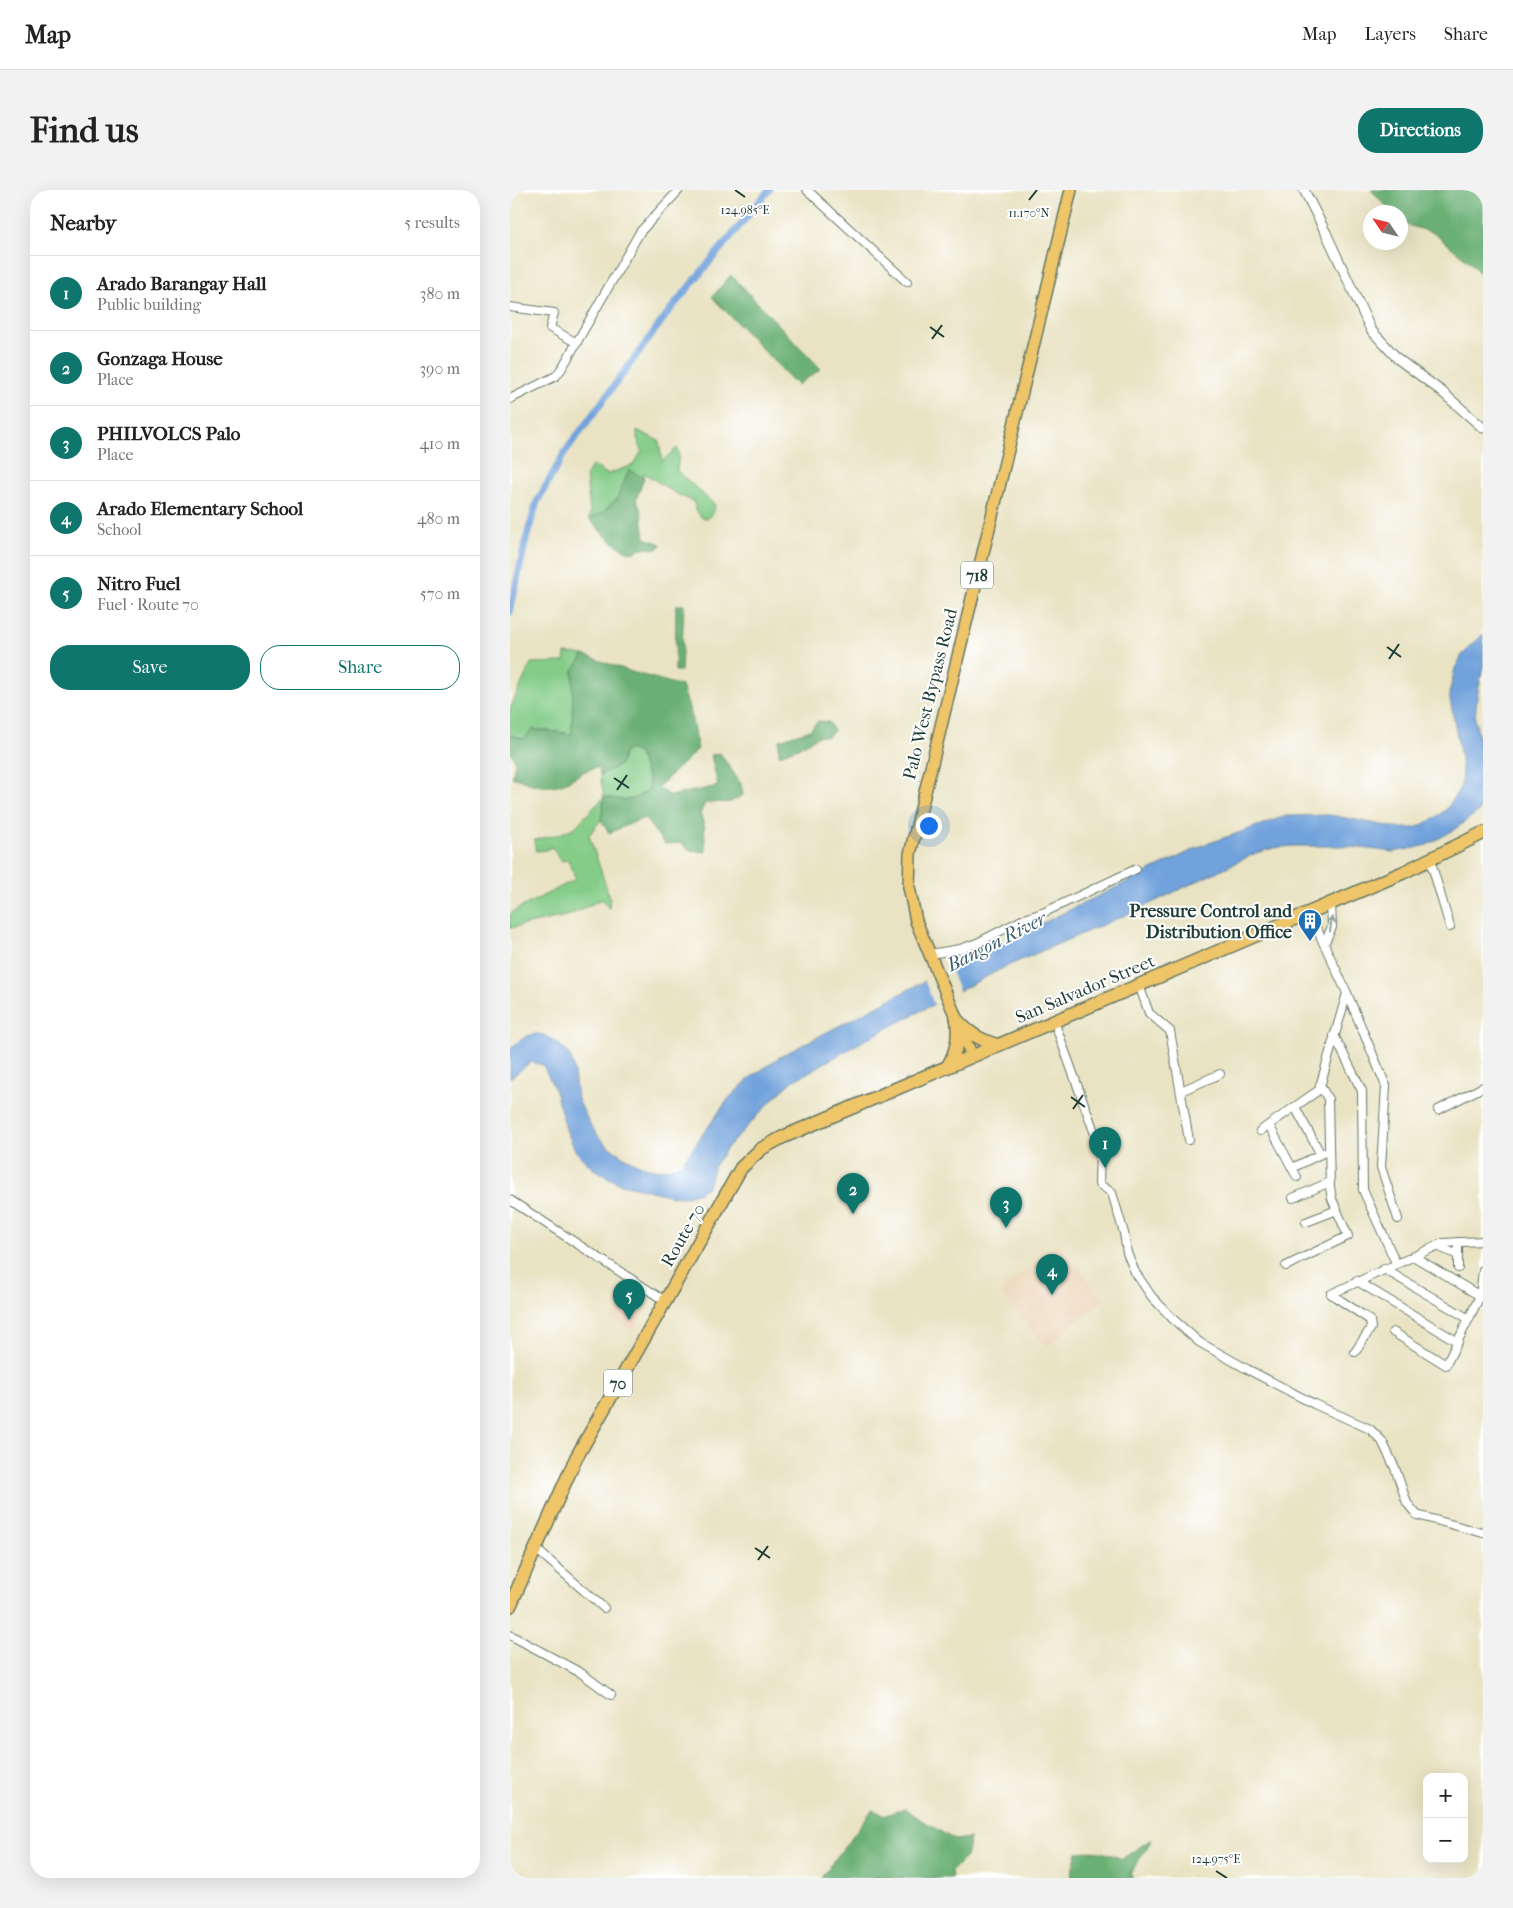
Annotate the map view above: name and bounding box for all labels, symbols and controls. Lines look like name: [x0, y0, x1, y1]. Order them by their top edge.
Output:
text: Map: [25, 21, 71, 49]
text: Map: [1302, 24, 1336, 45]
text: Layers: [1364, 24, 1416, 45]
text: Share: [1444, 24, 1488, 45]
button: Directions: [1358, 108, 1483, 153]
text: Find us: [30, 110, 139, 151]
text: 124.985°E: [720, 203, 770, 217]
north arrow: [1363, 205, 1408, 250]
text: 11.170°N: [1008, 206, 1050, 220]
text: Nearby: [50, 211, 116, 235]
text: 5 results: [404, 213, 460, 232]
text: Arado Barangay Hall: [97, 273, 266, 295]
text: 1: [63, 284, 69, 303]
text: 380 m: [420, 284, 460, 303]
text: Public building: [97, 295, 201, 314]
text: Gonzaga House: [97, 348, 223, 370]
text: 2: [62, 359, 70, 378]
text: 390 m: [419, 359, 460, 378]
text: Place: [97, 370, 133, 389]
text: PHILVOLCS Palo: [97, 423, 240, 445]
text: 3: [63, 434, 69, 453]
text: 410 m: [419, 434, 460, 453]
text: Place: [97, 445, 133, 464]
text: Arado Elementary School: [97, 498, 303, 520]
text: 4: [61, 509, 71, 528]
text: 480 m: [417, 509, 460, 528]
text: School: [97, 520, 142, 539]
road number: 718: [961, 562, 993, 588]
text: Nitro Fuel: [97, 573, 181, 595]
text: 5: [63, 584, 69, 603]
text: 570 m: [420, 584, 460, 603]
text: Fuel · Route 70: [97, 595, 199, 614]
street label: Palo West Bypass Road: [899, 606, 962, 782]
button: Save: [50, 645, 250, 690]
button: Share: [260, 645, 460, 690]
your location: [916, 813, 942, 839]
place label: Pressure Control and Distribution Office: [1129, 901, 1293, 943]
water label: Bangon River: [942, 907, 1051, 977]
building icon: Pressure Control and Distribution Office: [1297, 908, 1323, 942]
one-way arrow: [1326, 917, 1336, 933]
street label: San Salvador Street: [1012, 950, 1159, 1028]
pin: 1: [1089, 1127, 1121, 1168]
pin: 2: [837, 1173, 869, 1214]
pin: 3: [990, 1187, 1022, 1228]
street label: Route 70: [657, 1200, 710, 1271]
pin: 4: [1036, 1254, 1068, 1295]
pin: 5: [613, 1279, 645, 1320]
road number: 70: [604, 1370, 632, 1396]
map controls: [1423, 1773, 1468, 1863]
button: +: [1423, 1773, 1468, 1818]
button: −: [1423, 1818, 1468, 1863]
text: 124.975°E: [1192, 1852, 1240, 1866]

